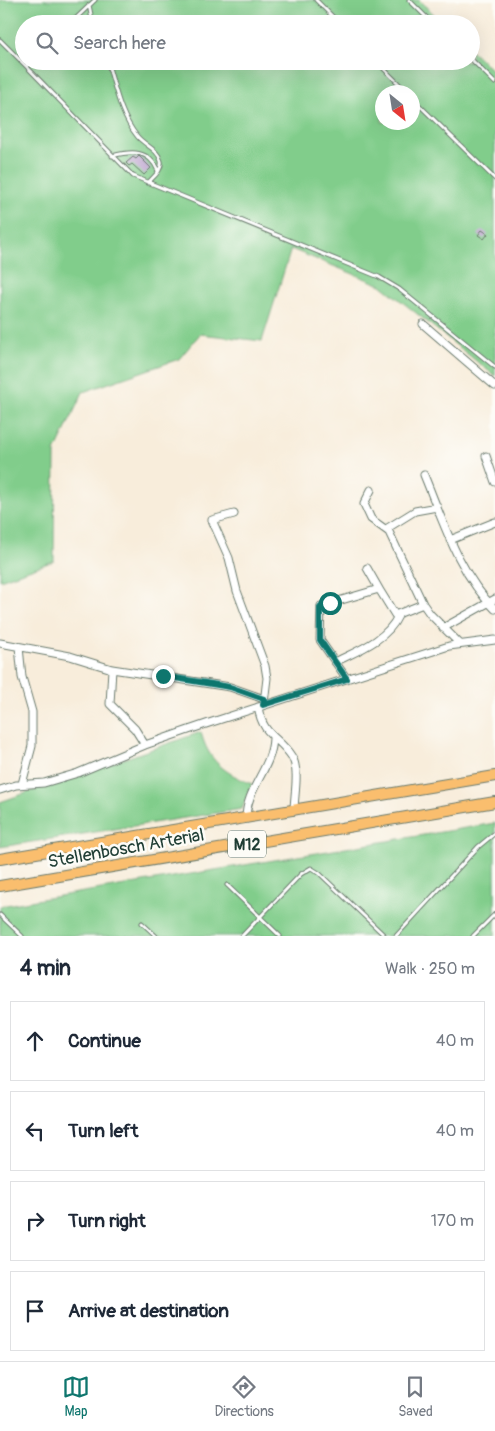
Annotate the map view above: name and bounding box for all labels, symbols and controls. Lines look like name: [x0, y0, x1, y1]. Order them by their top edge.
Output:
search box: [15, 15, 480, 70]
icon: search: [33, 29, 61, 57]
text: Search here: [73, 31, 166, 55]
north arrow: [375, 85, 420, 130]
route start: [319, 592, 342, 615]
route end: [152, 665, 175, 688]
street label: Stellenbosch Arterial: [46, 823, 206, 874]
road number: M12: [228, 831, 266, 858]
text: 4 min: [20, 955, 71, 982]
text: Walk · 250 m: [385, 959, 475, 979]
icon: ahead: [21, 1027, 49, 1055]
text: Continue: [68, 1029, 141, 1053]
text: 40 m: [436, 1031, 474, 1051]
icon: left: [21, 1117, 49, 1145]
text: Turn left: [68, 1119, 138, 1143]
text: 40 m: [436, 1121, 474, 1141]
icon: right: [21, 1207, 49, 1235]
text: Turn right: [68, 1209, 146, 1233]
text: 170 m: [431, 1211, 474, 1231]
icon: arrive: [21, 1297, 49, 1325]
text: Arrive at destination: [68, 1299, 229, 1323]
tab: Map: [62, 1373, 90, 1420]
tab: Directions: [214, 1373, 274, 1420]
tab: Saved: [398, 1373, 433, 1420]

